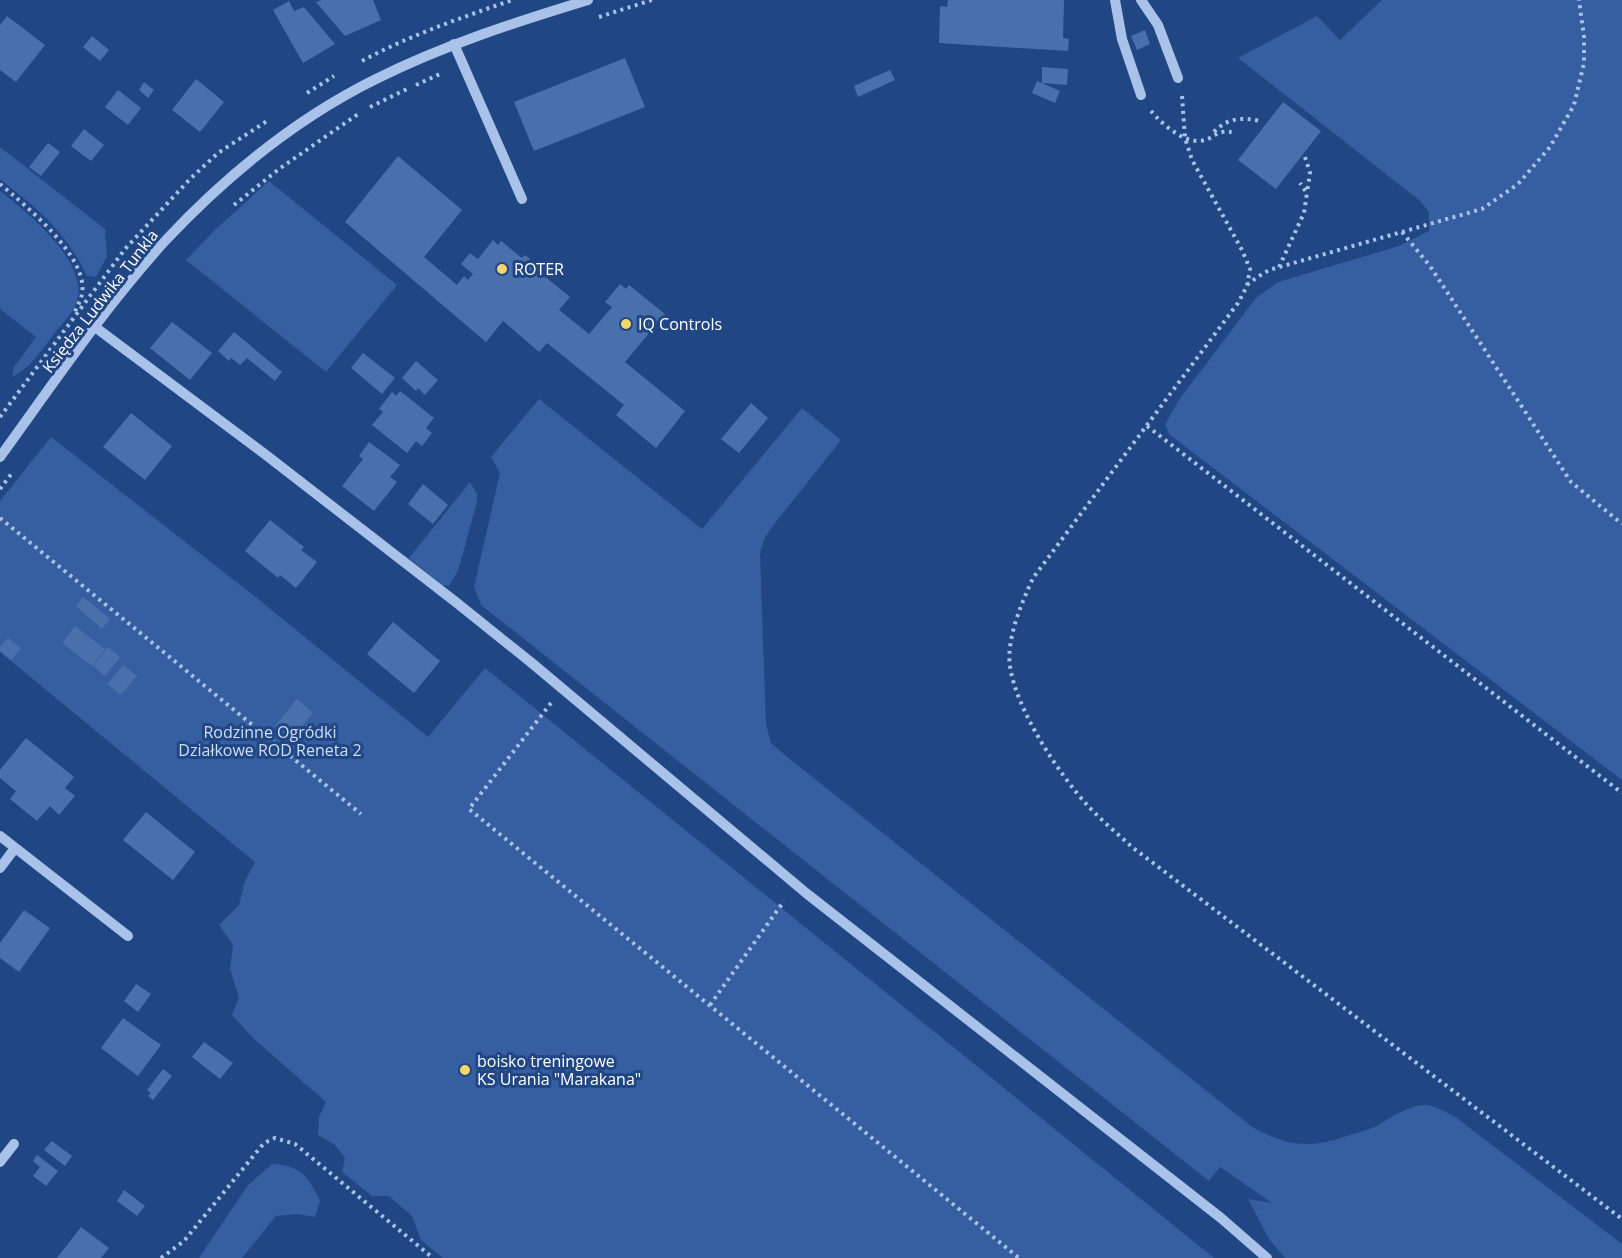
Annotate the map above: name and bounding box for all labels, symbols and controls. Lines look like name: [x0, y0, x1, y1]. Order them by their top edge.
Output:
street label: Księdza Ludwika Tunkla: [37, 225, 163, 377]
place label: ROTER: [514, 258, 564, 280]
marker: ROTER: [495, 262, 509, 276]
place label: IQ Controls: [638, 313, 722, 335]
marker: IQ Controls: [619, 317, 633, 331]
park label: Rodzinne Ogródki Działkowe ROD Reneta 2: [178, 721, 362, 761]
place label: boisko treningowe KS Urania "Marakana": [477, 1050, 641, 1090]
marker: boisko treningowe KS Urania "Marakana": [458, 1063, 472, 1077]

